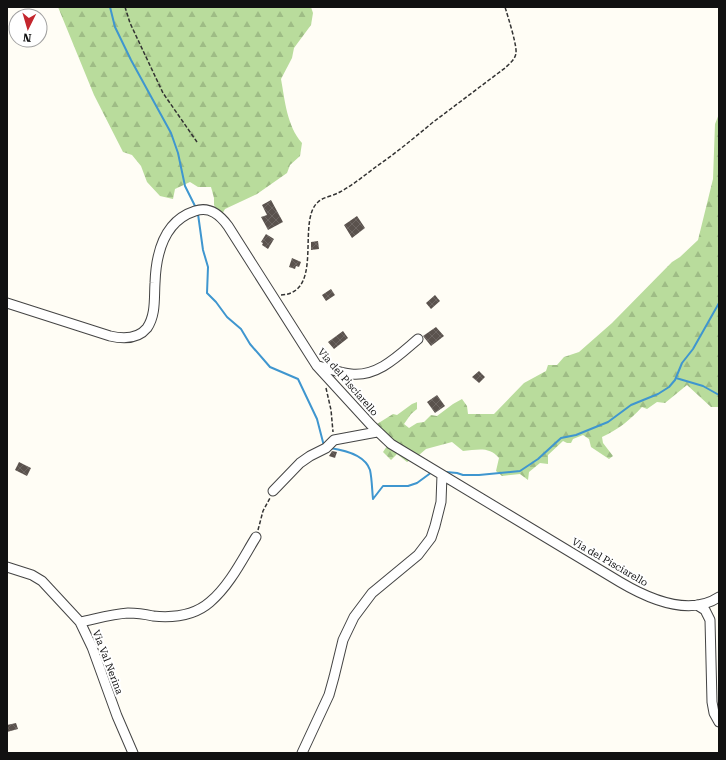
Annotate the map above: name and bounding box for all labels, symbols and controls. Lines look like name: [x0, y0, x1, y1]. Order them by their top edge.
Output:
north arrow: [8, 8, 48, 48]
text: N: [22, 31, 32, 44]
street label: Via del Pisciarello: [316, 346, 380, 418]
street label: Via del Pisciarello: [570, 536, 650, 588]
street label: Via Val Nerina: [91, 628, 126, 696]

